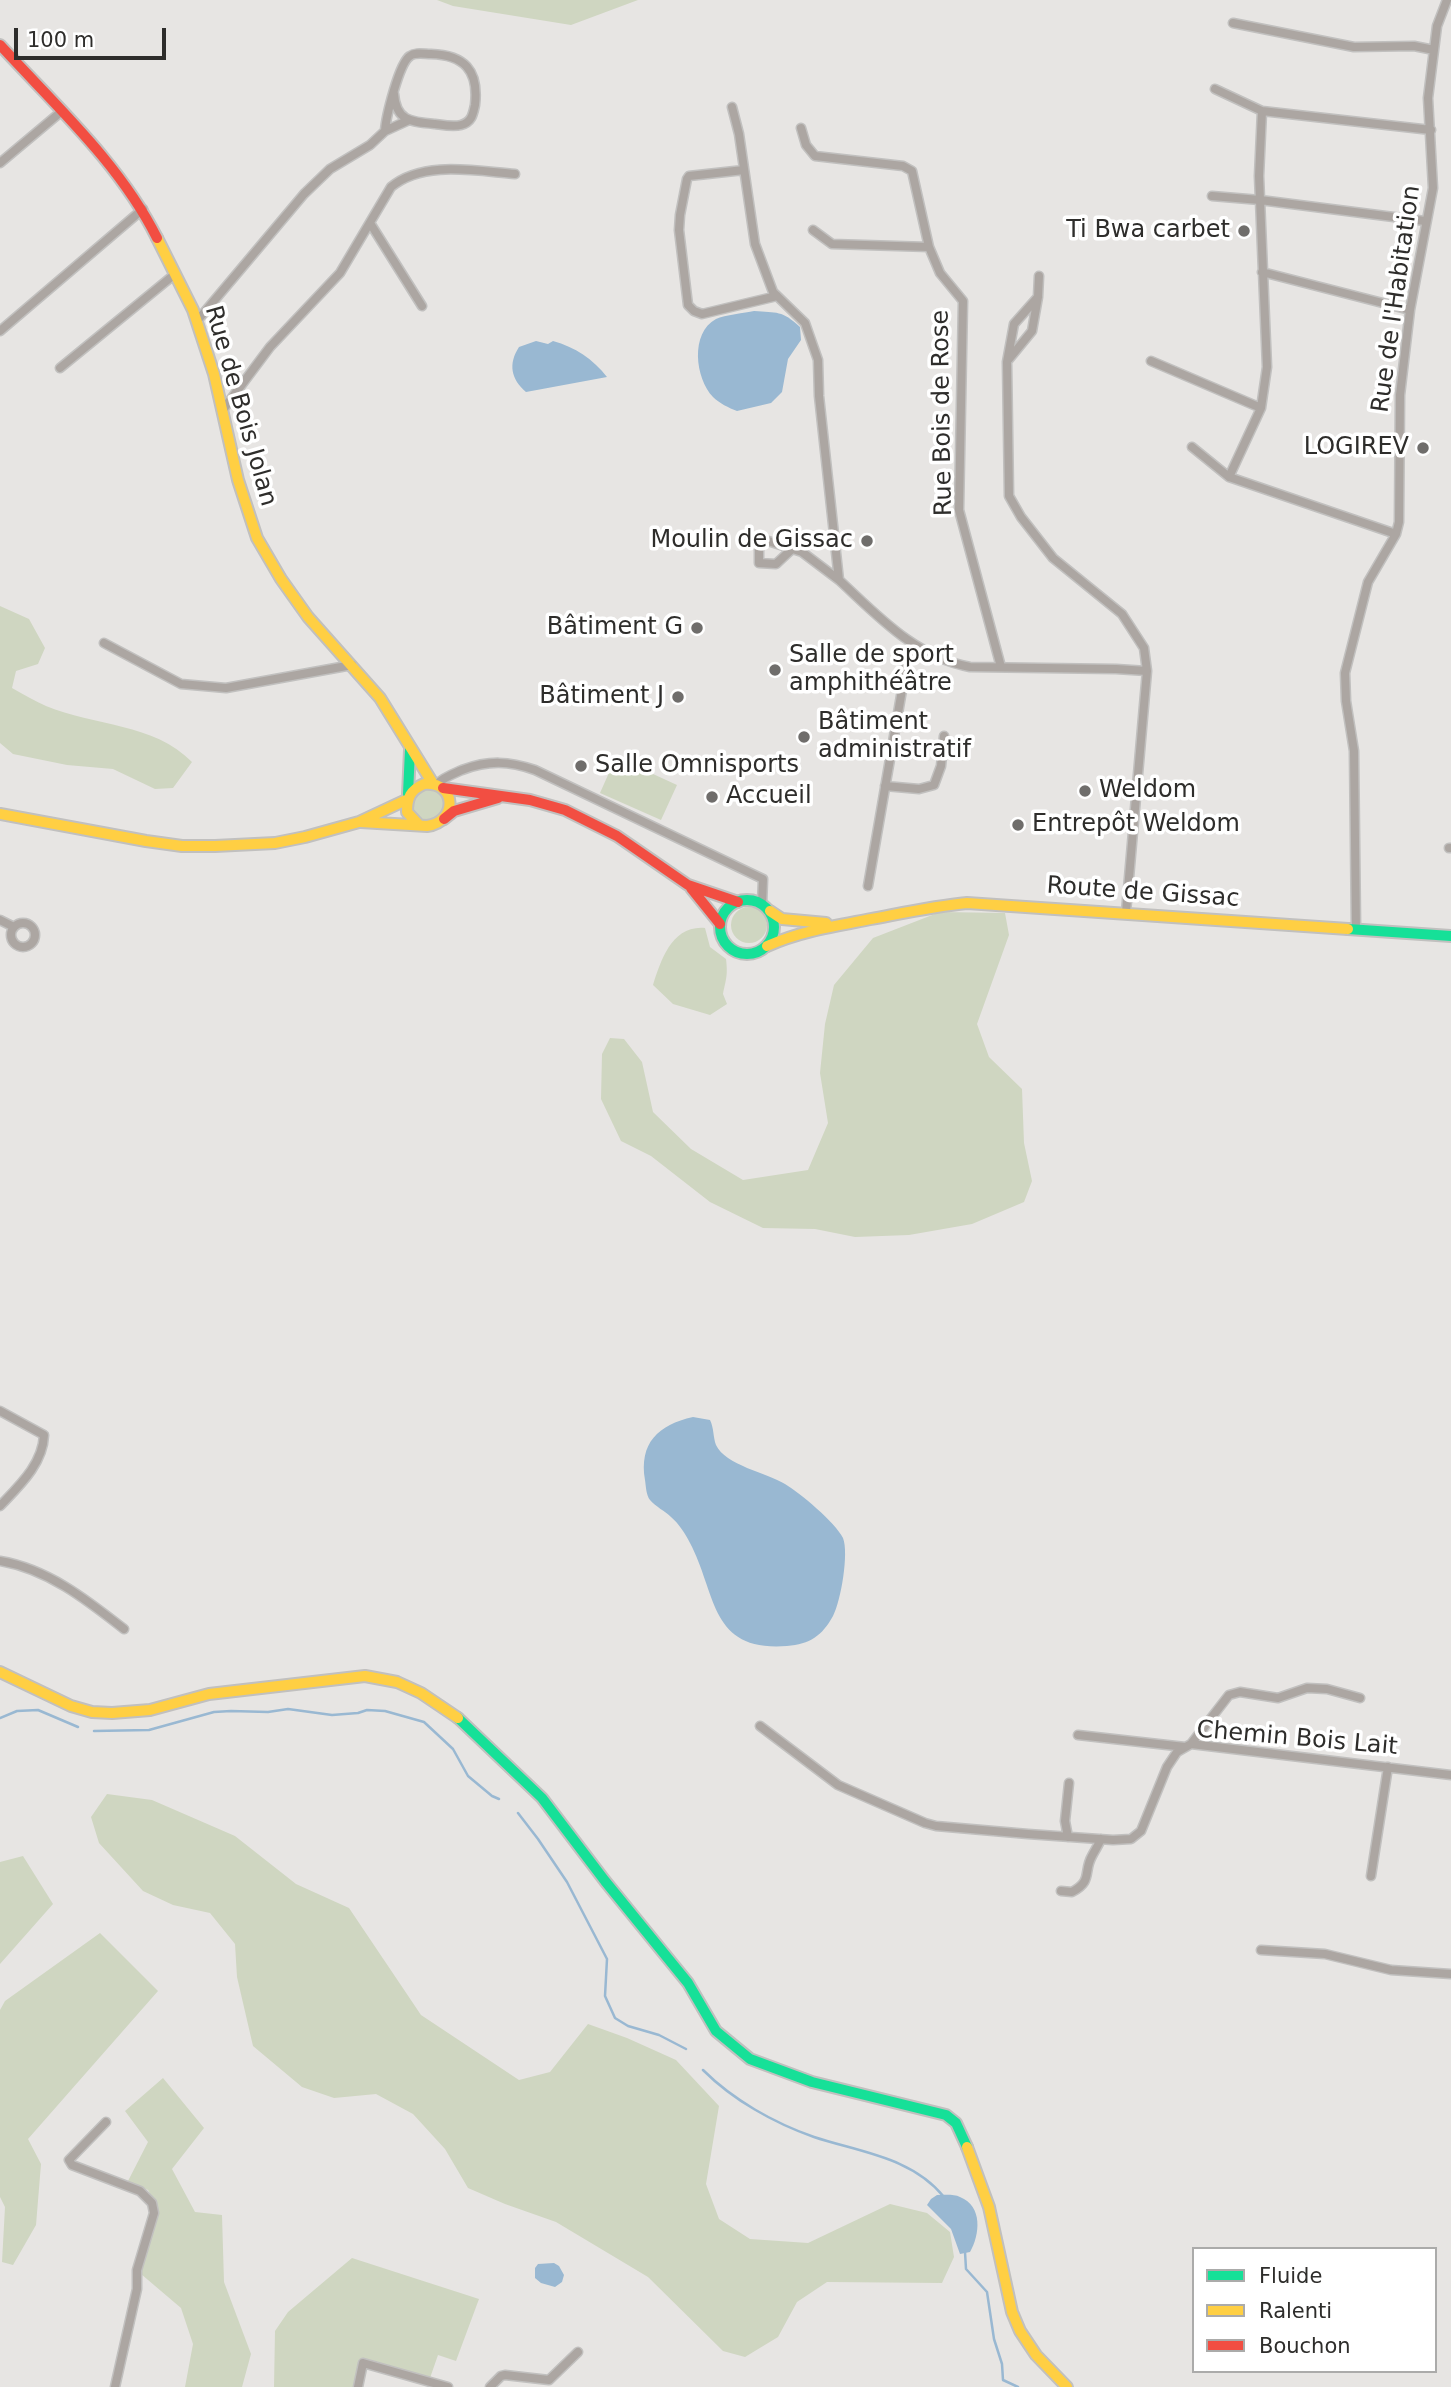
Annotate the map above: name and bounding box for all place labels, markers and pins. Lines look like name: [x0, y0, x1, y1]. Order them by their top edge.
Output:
place label: Ti Bwa carbet: [1066, 217, 1230, 245]
marker: Ti Bwa carbet: [1236, 223, 1252, 239]
place label: LOGIREV: [1304, 434, 1409, 462]
marker: LOGIREV: [1415, 440, 1431, 456]
place label: Moulin de Gissac: [650, 527, 853, 555]
marker: Moulin de Gissac: [859, 533, 875, 549]
place label: Bâtiment G: [547, 614, 683, 642]
marker: Bâtiment G: [689, 620, 705, 636]
place label: Salle de sport amphithéâtre: [789, 642, 954, 698]
marker: Salle de sport amphithéâtre: [767, 662, 783, 678]
place label: Bâtiment J: [539, 683, 664, 711]
marker: Bâtiment J: [670, 689, 686, 705]
place label: Bâtiment administratif: [818, 709, 971, 765]
marker: Bâtiment administratif: [796, 729, 812, 745]
place label: Salle Omnisports: [595, 752, 799, 780]
marker: Salle Omnisports: [573, 758, 589, 774]
place label: Weldom: [1099, 777, 1196, 805]
place label: Accueil: [726, 783, 812, 811]
marker: Weldom: [1077, 783, 1093, 799]
marker: Accueil: [704, 789, 720, 805]
place label: Entrepôt Weldom: [1032, 811, 1240, 839]
marker: Entrepôt Weldom: [1010, 817, 1026, 833]

